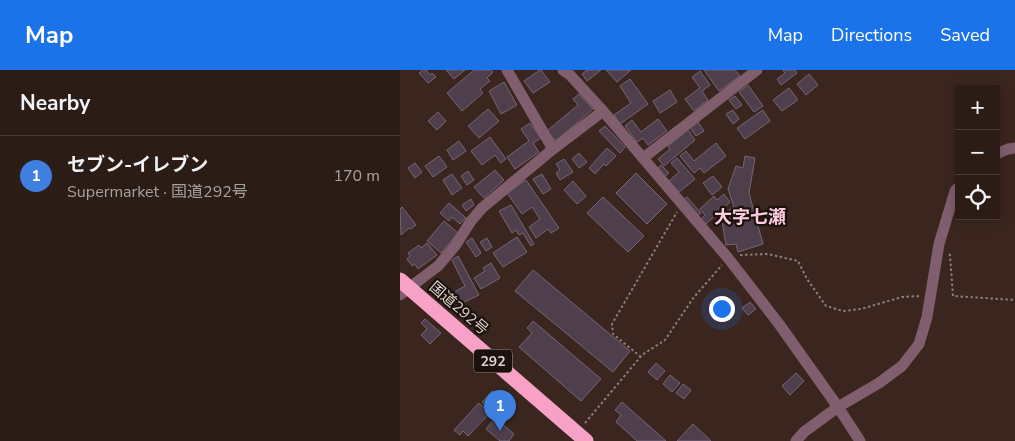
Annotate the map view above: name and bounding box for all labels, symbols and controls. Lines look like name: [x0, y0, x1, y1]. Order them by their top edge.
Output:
text: Map: [25, 19, 73, 51]
text: Map: [768, 23, 803, 47]
text: Directions: [831, 23, 912, 47]
text: Saved: [940, 23, 990, 47]
map controls: [955, 85, 1000, 220]
button: +: [955, 85, 1000, 130]
text: Nearby: [20, 89, 90, 117]
button: −: [955, 130, 1000, 175]
text: セブン-イレブン: [67, 152, 208, 178]
text: 1: [31, 165, 41, 187]
text: 170 m: [333, 165, 380, 187]
button: locate: [955, 175, 1000, 220]
text: Supermarket · 国道292号: [67, 181, 248, 203]
district label: 大字七瀬: [714, 205, 786, 229]
street label: 国道292号: [425, 277, 493, 339]
your location: [709, 296, 735, 322]
road number: 292: [474, 350, 512, 372]
pin: 1: [484, 390, 516, 431]

